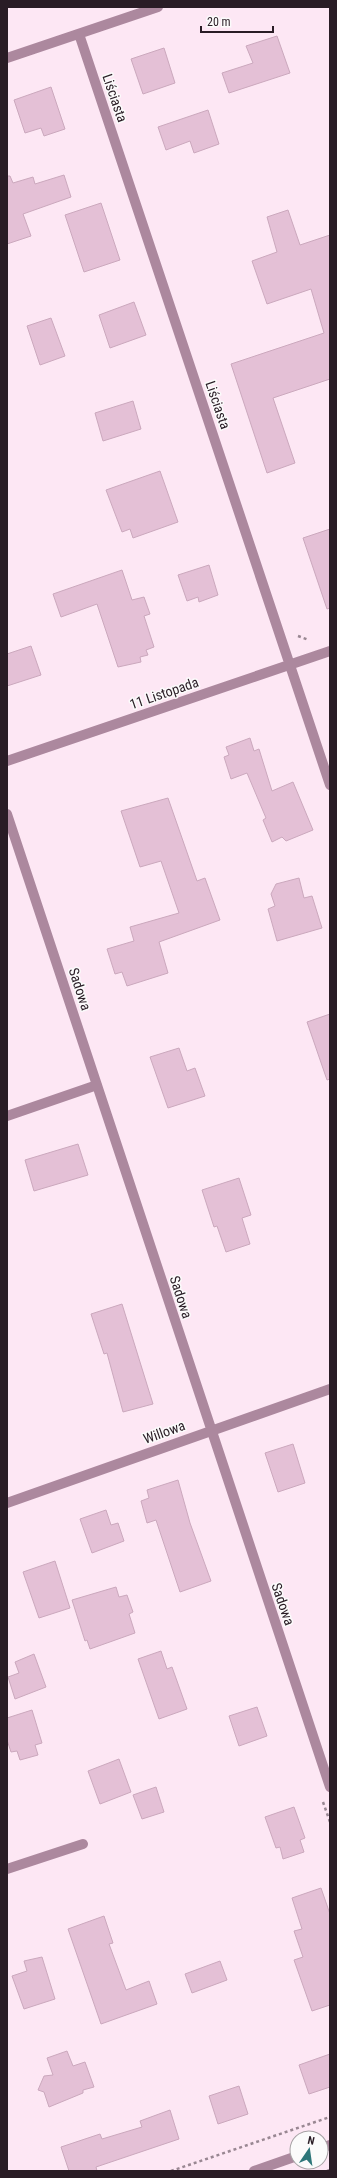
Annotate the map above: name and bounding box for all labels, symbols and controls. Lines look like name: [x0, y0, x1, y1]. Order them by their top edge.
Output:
scale bar: [201, 8, 273, 34]
text: 20 m: [207, 15, 231, 29]
street label: Liściasta: [99, 72, 131, 124]
street label: Liściasta: [202, 379, 234, 431]
street label: 11 Listopada: [128, 674, 200, 712]
street label: Sadowa: [66, 966, 94, 1012]
street label: Sadowa: [167, 1274, 195, 1320]
street label: Willowa: [141, 1417, 187, 1447]
street label: Sadowa: [268, 1581, 298, 1627]
north arrow: [289, 2130, 329, 2170]
text: N: [306, 2134, 316, 2148]

